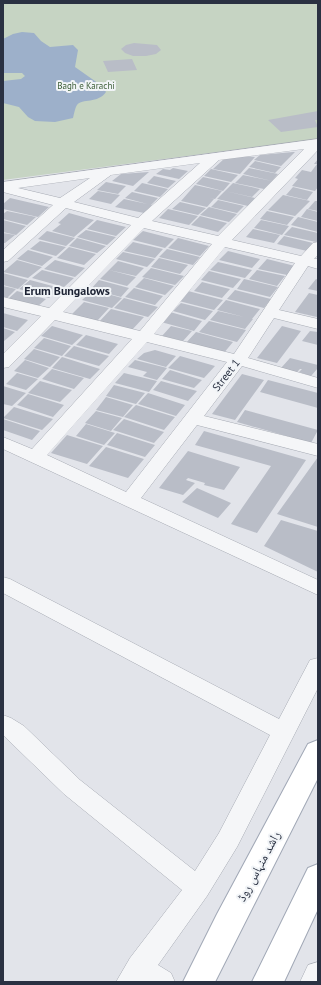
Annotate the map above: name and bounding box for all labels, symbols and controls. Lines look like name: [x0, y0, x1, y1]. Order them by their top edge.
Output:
park label: Bagh e Karachi: [57, 80, 115, 91]
district label: Erum Bungalows: [24, 283, 110, 298]
street label: Street 1: [209, 356, 243, 394]
street label: راشد منہاس روڈ: [233, 828, 284, 904]

